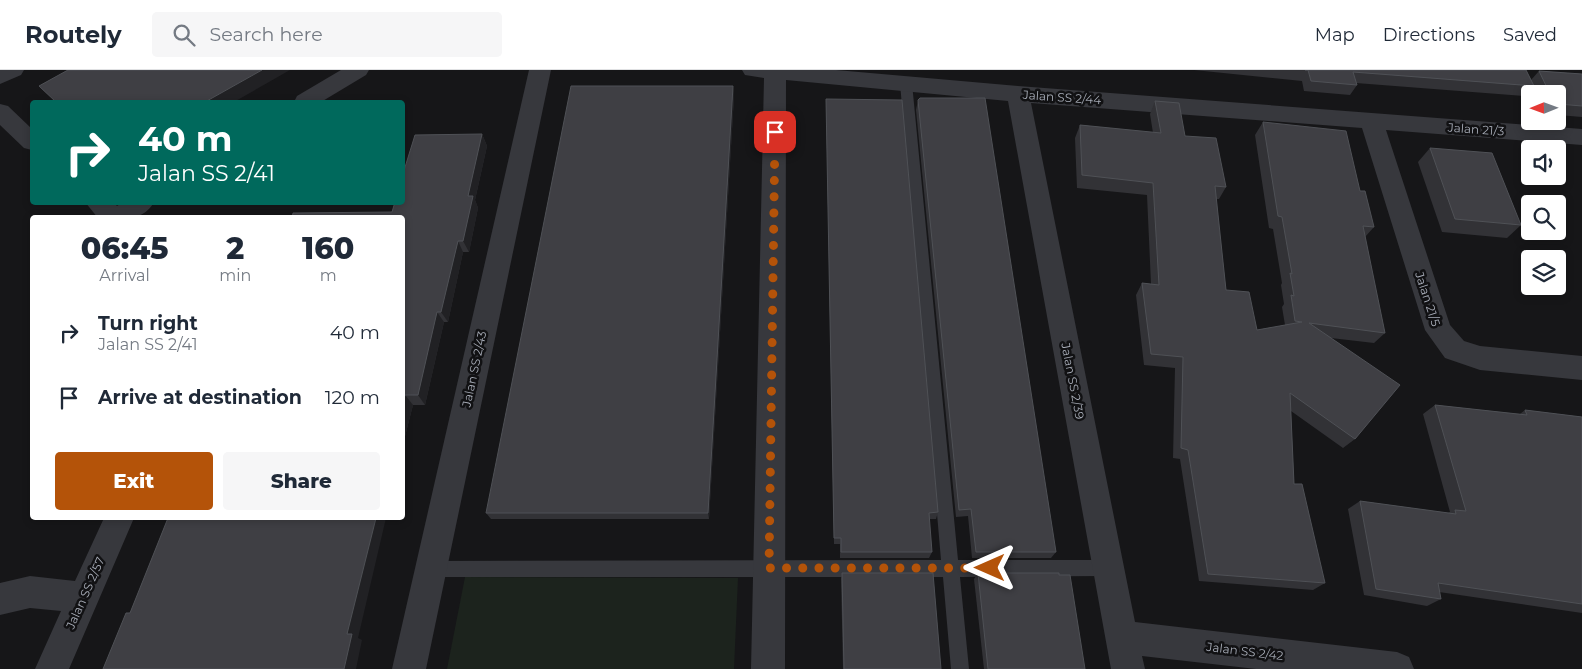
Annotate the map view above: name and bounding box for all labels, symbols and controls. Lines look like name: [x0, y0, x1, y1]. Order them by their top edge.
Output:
search box: [152, 12, 502, 57]
text: Routely: [25, 20, 122, 49]
icon: search: [170, 21, 198, 49]
text: Search here: [210, 23, 323, 46]
text: Map: [1315, 24, 1355, 46]
text: Directions: [1383, 24, 1475, 46]
text: Saved: [1503, 24, 1557, 46]
north arrow: [1521, 85, 1566, 130]
map controls: [1521, 85, 1566, 295]
street label: Jalan SS 2/44: [1021, 87, 1102, 107]
pin: [754, 111, 796, 153]
text: 40 m: [138, 117, 233, 160]
icon: arrive: [761, 118, 789, 146]
street label: Jalan 21/3: [1446, 119, 1505, 138]
icon: right: [55, 120, 120, 185]
button: sound: [1521, 140, 1566, 185]
text: Jalan SS 2/41: [138, 160, 275, 187]
button: search: [1521, 195, 1566, 240]
text: 06:45: [81, 230, 168, 267]
text: 2: [226, 230, 244, 267]
text: 160: [302, 230, 354, 267]
button: layers: [1521, 250, 1566, 295]
text: Arrival: [99, 266, 150, 285]
text: min: [219, 266, 251, 285]
text: m: [320, 266, 337, 285]
street label: Jalan 21/5: [1412, 269, 1444, 328]
text: Turn right: [98, 312, 198, 335]
icon: right: [55, 319, 83, 347]
text: 40 m: [330, 321, 380, 344]
street label: Jalan SS 2/43: [458, 329, 489, 409]
text: Jalan SS 2/41: [98, 335, 198, 354]
street label: Jalan SS 2/39: [1058, 341, 1088, 421]
icon: arrive: [55, 384, 83, 412]
text: Arrive at destination: [98, 386, 302, 409]
text: 120 m: [325, 386, 380, 409]
button: Exit: [55, 452, 213, 510]
button: Share: [223, 452, 380, 510]
position arrow: [963, 541, 1015, 593]
street label: Jalan SS 2/57: [62, 555, 108, 632]
street label: Jalan SS 2/42: [1205, 639, 1285, 663]

